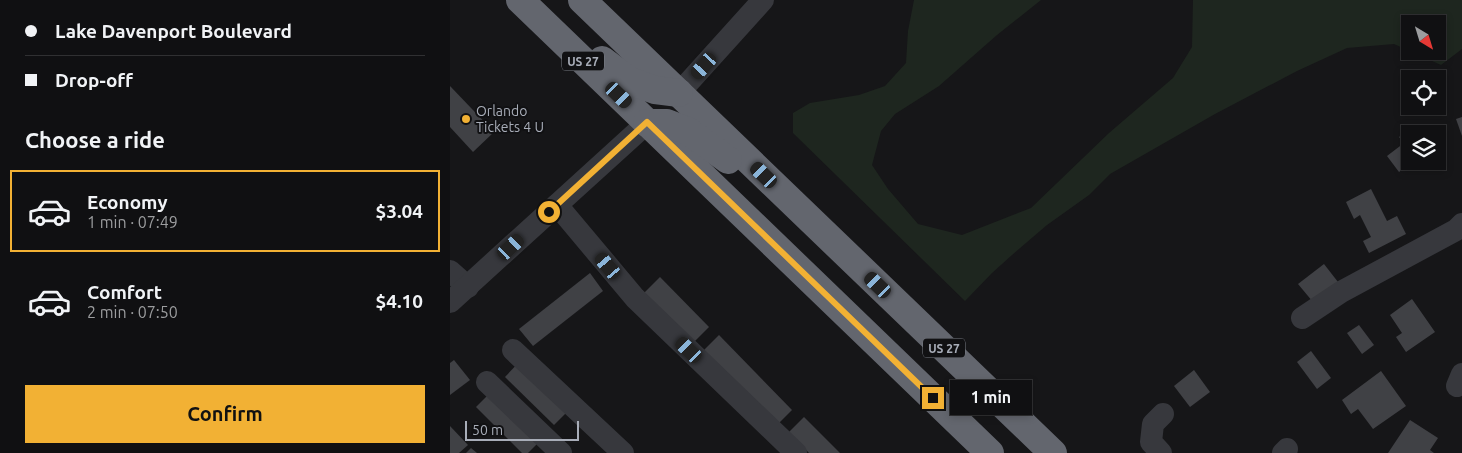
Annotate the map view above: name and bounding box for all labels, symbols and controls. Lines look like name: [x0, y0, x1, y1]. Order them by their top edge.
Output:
north arrow: [1401, 15, 1446, 60]
map controls: [1401, 15, 1446, 170]
text: Lake Davenport Boulevard: [55, 20, 292, 42]
car: [688, 50, 719, 82]
road number: US 27: [562, 51, 604, 70]
text: Drop-off: [55, 69, 133, 91]
button: locate: [1401, 70, 1446, 115]
car: [603, 79, 635, 111]
place label: Orlando Tickets 4 U: [476, 103, 544, 135]
marker: Orlando Tickets 4 U: [460, 113, 472, 125]
button: layers: [1401, 125, 1446, 170]
text: Choose a ride: [25, 127, 165, 152]
car: [748, 159, 780, 191]
icon: car: [27, 189, 72, 234]
text: Economy: [87, 191, 168, 213]
text: $3.04: [375, 200, 423, 222]
route start: [538, 201, 560, 223]
text: 1 min · 07:49: [87, 213, 178, 231]
car: [494, 231, 527, 263]
car: [592, 250, 623, 282]
car: [862, 269, 894, 301]
icon: car: [27, 279, 72, 324]
text: Comfort: [87, 281, 162, 303]
text: $4.10: [375, 290, 423, 312]
text: 2 min · 07:50: [87, 303, 178, 321]
car: [673, 334, 705, 366]
road number: US 27: [923, 338, 965, 358]
callout: 1 min: [950, 380, 1033, 416]
button: Confirm: [25, 385, 425, 443]
route end: [922, 387, 944, 409]
text: 1 min: [971, 388, 1011, 406]
scale bar: [465, 418, 579, 441]
text: 50 m: [472, 422, 503, 438]

